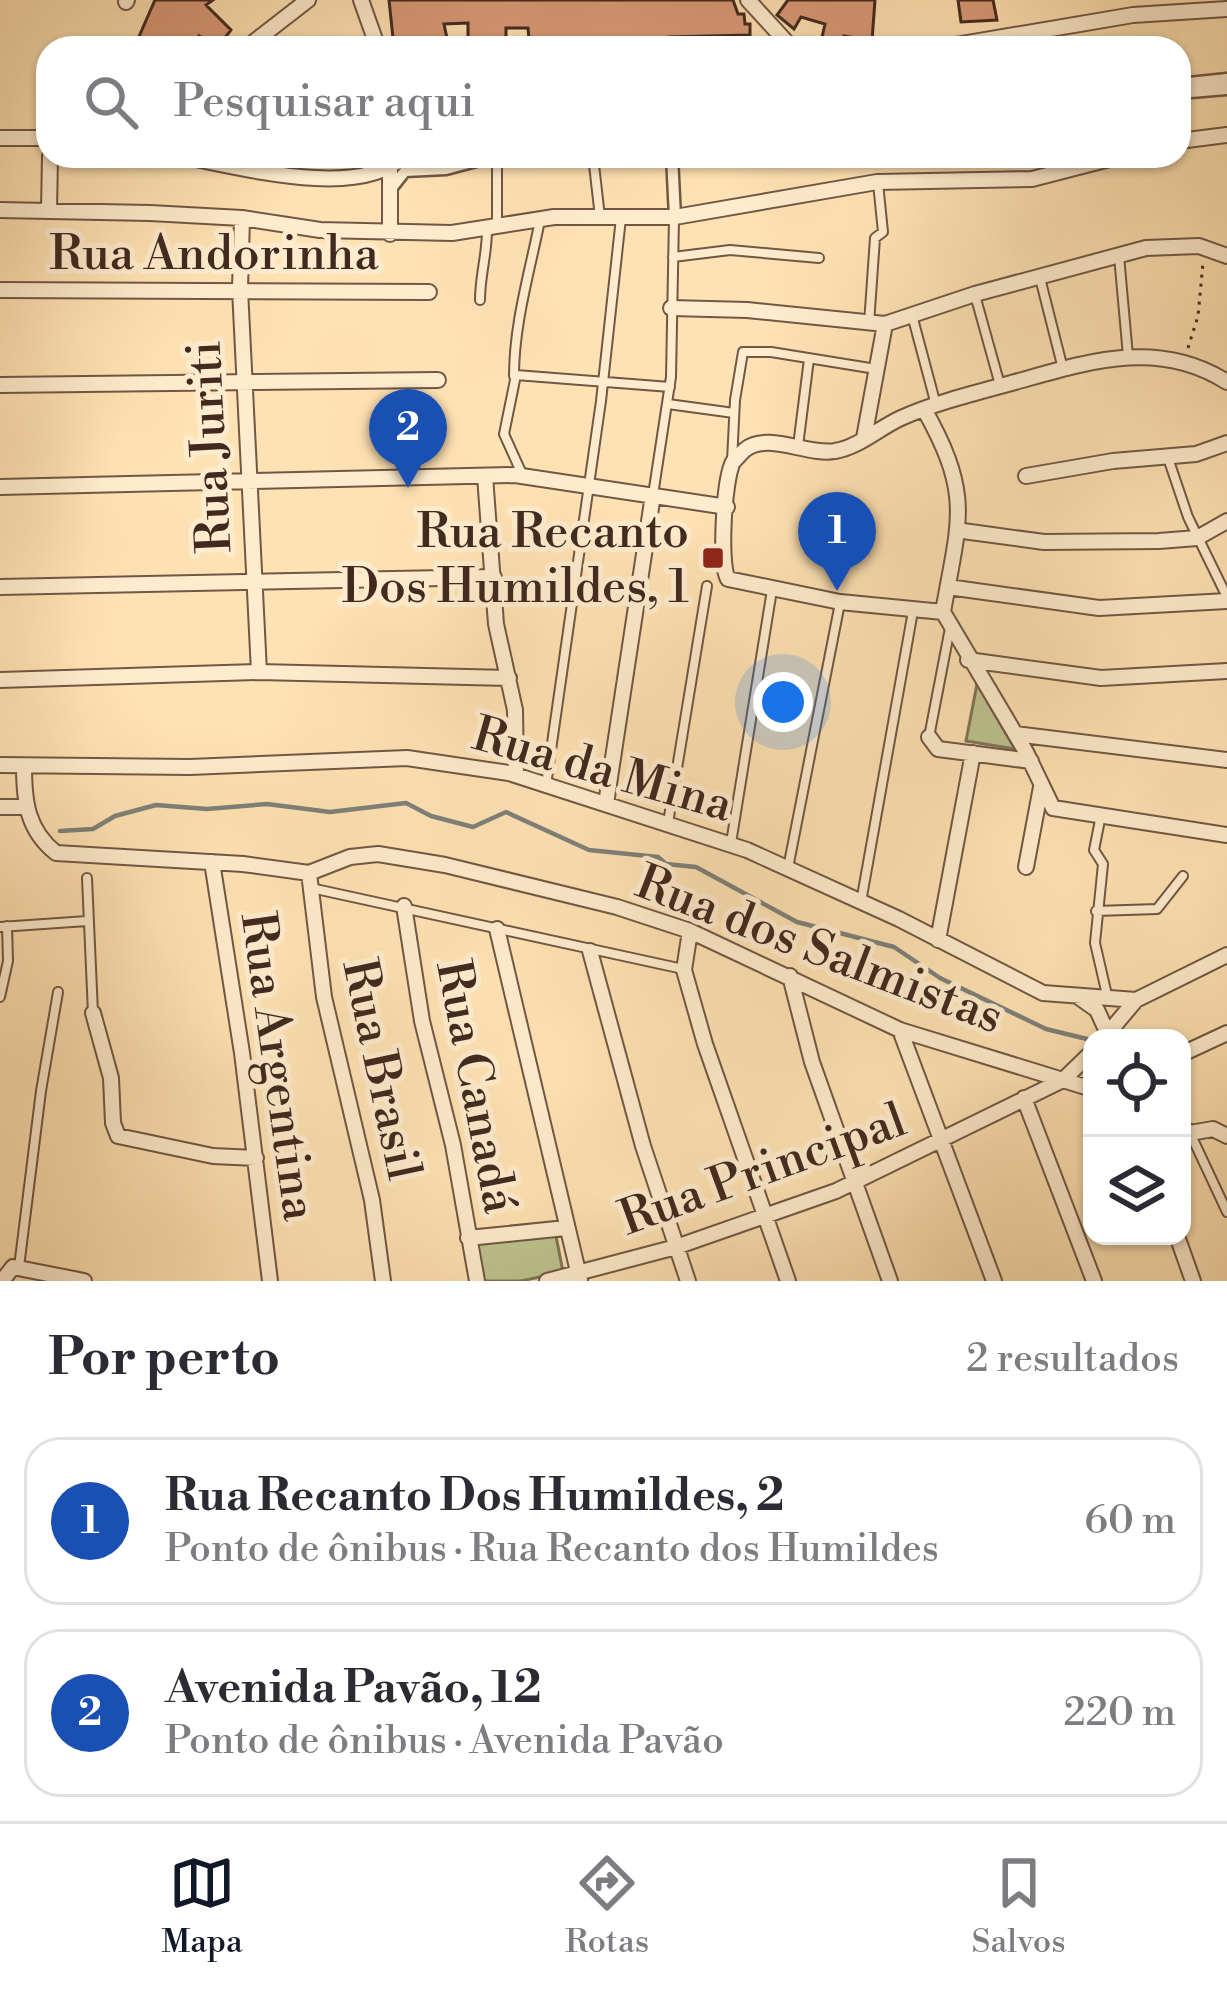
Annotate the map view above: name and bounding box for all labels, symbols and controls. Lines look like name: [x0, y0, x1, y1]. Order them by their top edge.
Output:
search box: [36, 36, 1191, 168]
icon: search: [78, 69, 144, 135]
text: Pesquisar aqui: [174, 74, 475, 131]
street label: Rua Andorinha: [49, 225, 379, 285]
street label: Rua Juriti: [175, 339, 247, 554]
pin: 2: [369, 389, 447, 488]
pin: 1: [798, 492, 876, 591]
place label: Rua Recanto Dos Humildes, 1: [342, 503, 689, 618]
marker: Rua Recanto Dos Humildes, 1: [700, 545, 726, 571]
your location: [753, 672, 813, 732]
street label: Rua da Mina: [465, 705, 740, 837]
street label: Rua dos Salmistas: [627, 853, 1011, 1048]
street label: Rua Argentina: [226, 908, 328, 1225]
street label: Rua Brasil: [327, 954, 433, 1186]
street label: Rua Canadá: [421, 955, 529, 1219]
map controls: [1083, 1029, 1191, 1245]
button: locate: [1083, 1029, 1191, 1137]
street label: Rua Principal: [612, 1091, 914, 1250]
button: layers: [1083, 1137, 1191, 1245]
text: Por perto: [48, 1327, 280, 1391]
text: 2 resultados: [966, 1335, 1179, 1384]
text: Rua Recanto Dos Humildes, 2: [165, 1468, 784, 1525]
text: 1: [81, 1497, 99, 1546]
text: 60 m: [1084, 1497, 1176, 1546]
text: Ponto de ônibus · Rua Recanto dos Humildes: [165, 1525, 939, 1574]
text: Avenida Pavão, 12: [165, 1660, 542, 1717]
text: 2: [78, 1689, 102, 1738]
text: 220 m: [1063, 1689, 1176, 1738]
text: Ponto de ônibus · Avenida Pavão: [165, 1717, 724, 1766]
tab: Mapa: [161, 1850, 243, 1963]
tab: Rotas: [565, 1850, 649, 1963]
tab: Salvos: [972, 1850, 1066, 1963]

